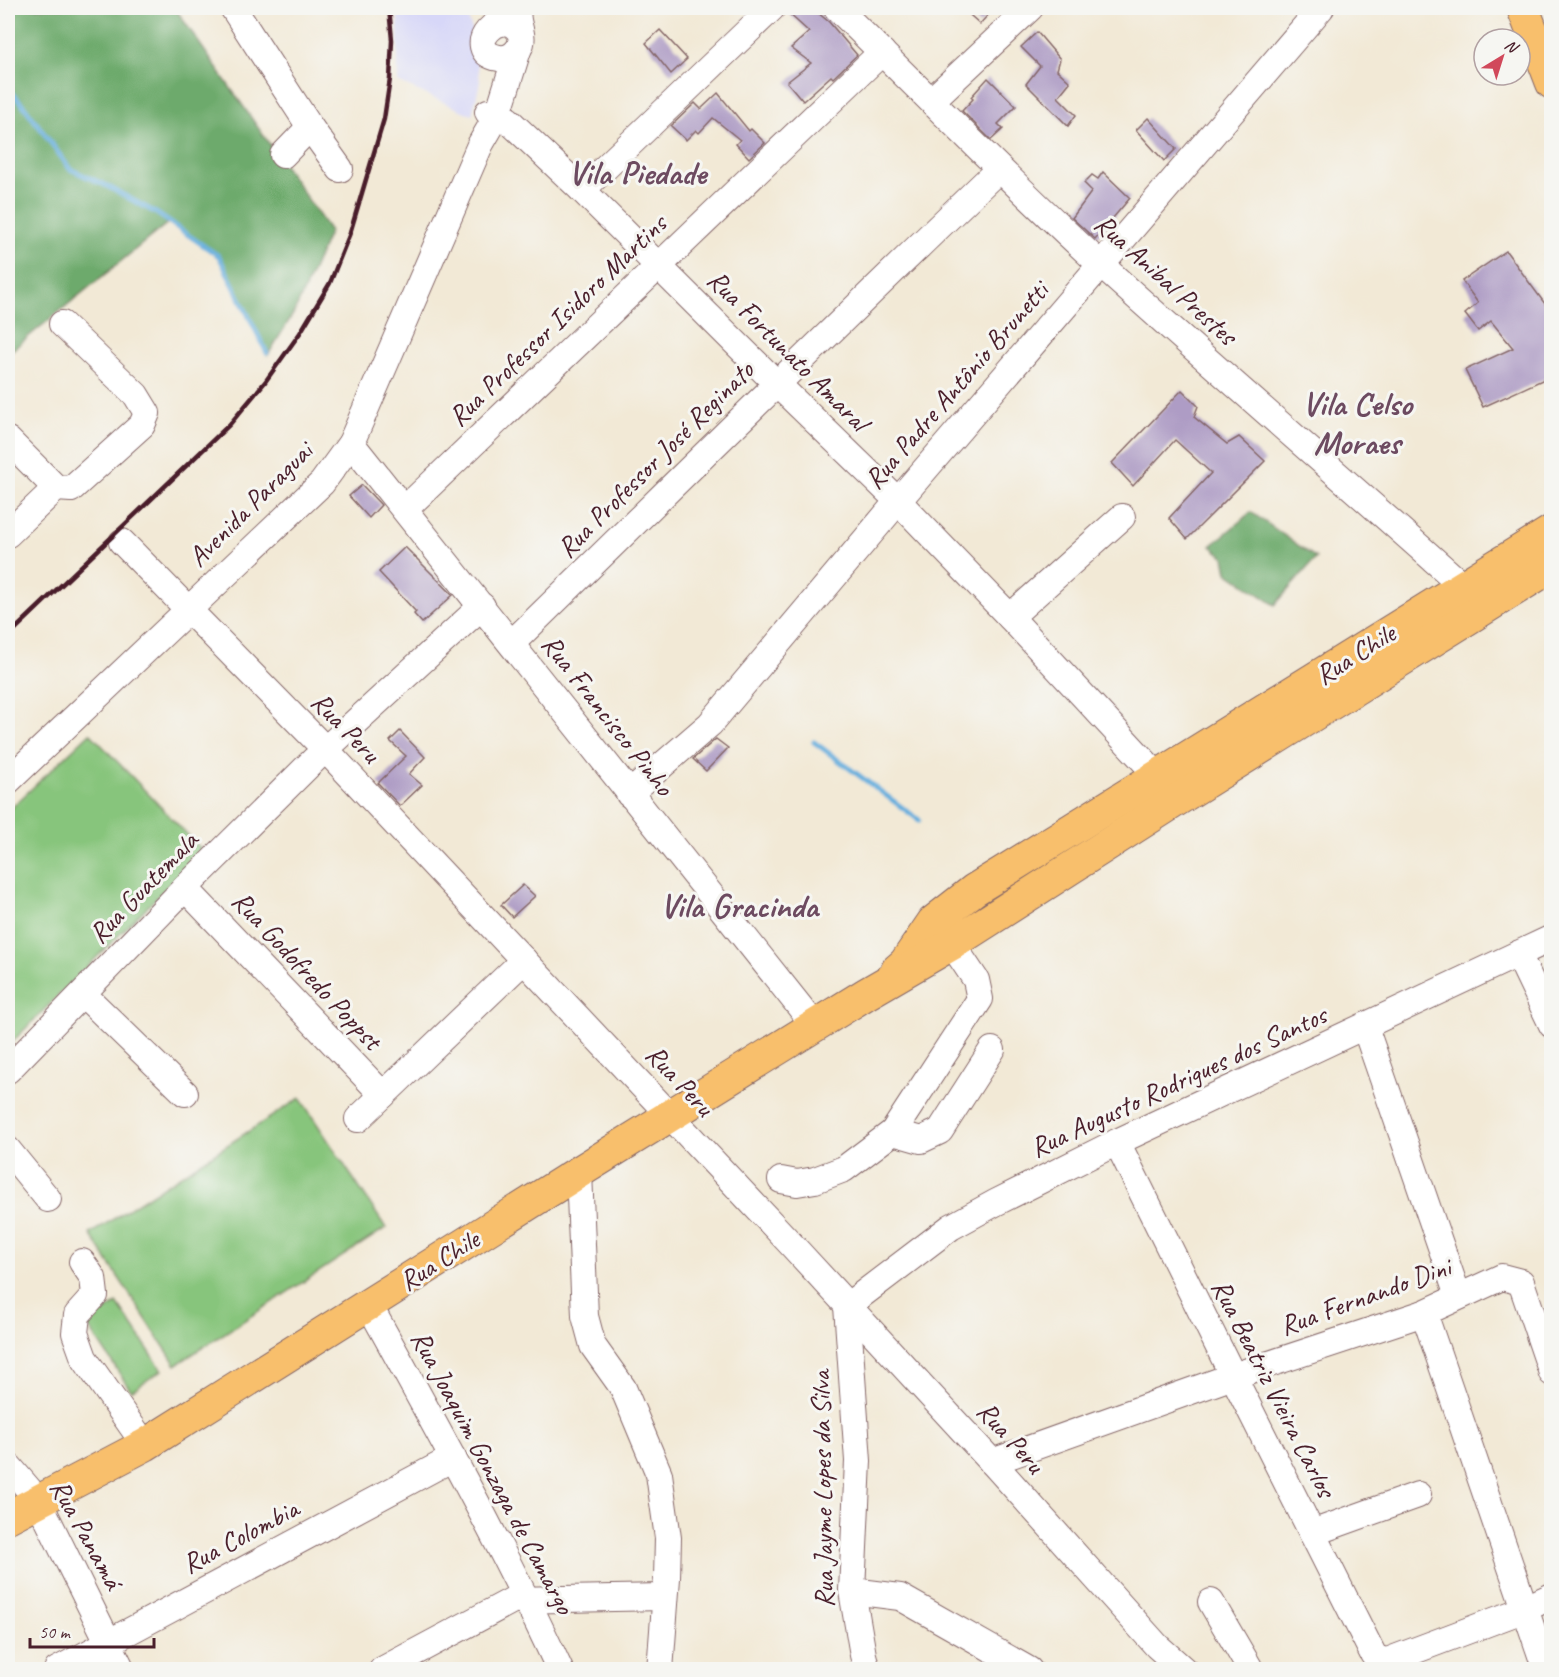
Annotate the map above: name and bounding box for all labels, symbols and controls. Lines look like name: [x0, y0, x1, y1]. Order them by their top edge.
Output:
north arrow: [1472, 27, 1532, 87]
text: N: [1501, 35, 1523, 59]
district label: Vila Piedade: [568, 151, 709, 194]
street label: Rua Professor Isidoro Martins: [440, 205, 675, 433]
street label: Rua Anibal Prestes: [1088, 206, 1246, 354]
street label: Rua Fortunato Amaral: [700, 262, 880, 442]
street label: Rua Padre Antônio Brunetti: [856, 271, 1058, 496]
street label: Rua Professor José Reginato: [549, 352, 762, 565]
district label: Vila Celso Moraes: [1302, 382, 1415, 464]
street label: Avenida Paraguai: [180, 431, 323, 574]
street label: Rua Chile: [1308, 615, 1403, 692]
street label: Rua Francisco Pinho: [534, 627, 683, 804]
street label: Rua Peru: [304, 684, 389, 771]
street label: Rua Guatemala: [81, 822, 206, 951]
street label: Rua Godofredo Poppst: [225, 883, 391, 1059]
district label: Vila Gracinda: [660, 884, 821, 927]
street label: Rua Augusto Rodrigues dos Santos: [1024, 996, 1334, 1165]
street label: Rua Peru: [638, 1037, 723, 1124]
street label: Rua Chile: [392, 1221, 487, 1298]
street label: Rua Fernando Dini: [1275, 1248, 1459, 1343]
street label: Rua Beatriz Vieira Carlos: [1204, 1273, 1345, 1505]
street label: Rua Joaquim Gonzaga de Camargo: [403, 1324, 584, 1622]
street label: Rua Jayme Lopes da Silva: [802, 1368, 842, 1608]
street label: Rua Peru: [970, 1394, 1053, 1481]
street label: Rua Panamá: [43, 1473, 133, 1597]
street label: Rua Colombia: [176, 1490, 306, 1581]
scale bar: [30, 1611, 154, 1649]
text: 50 m: [39, 1621, 72, 1643]

